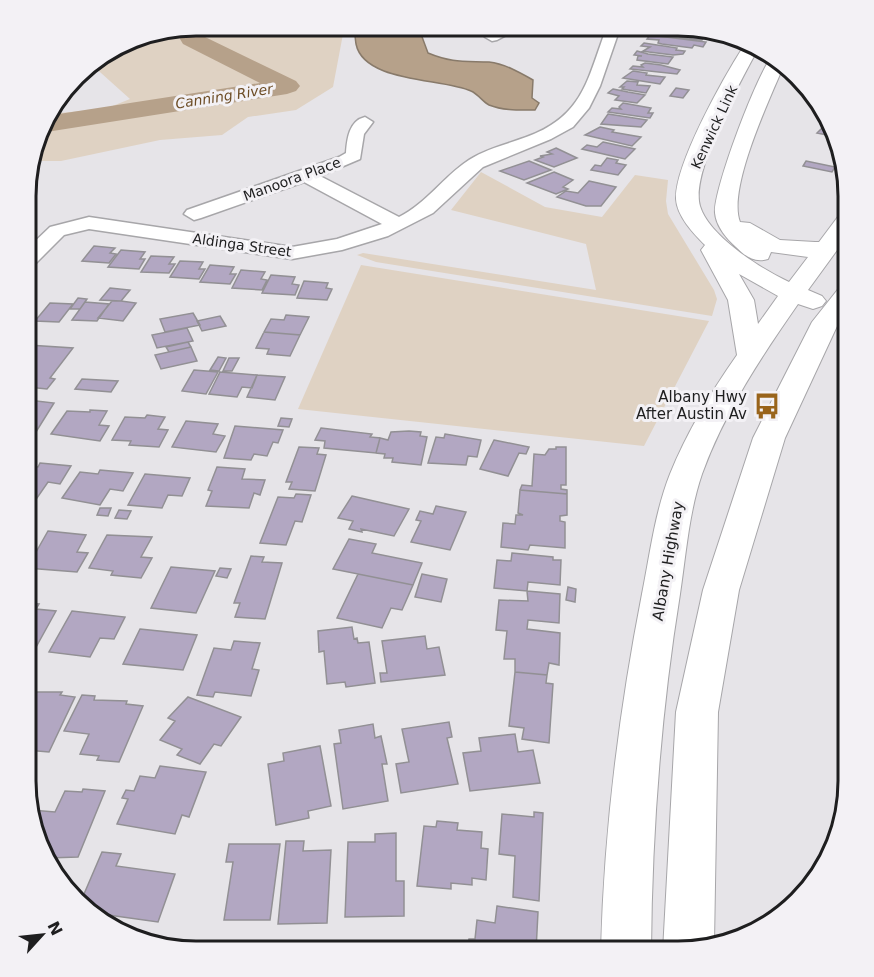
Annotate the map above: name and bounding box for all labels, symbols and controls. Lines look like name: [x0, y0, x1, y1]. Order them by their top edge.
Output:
water label: Canning River: [174, 80, 275, 112]
street label: Kenwick Link: [688, 82, 741, 171]
street label: Manoora Place: [241, 154, 343, 204]
street label: Aldinga Street: [192, 230, 293, 260]
place label: Albany Hwy After Austin Av: [636, 388, 747, 423]
bus stop icon: Albany Hwy After Austin Av: [752, 391, 782, 421]
street label: Albany Highway: [649, 500, 687, 622]
north arrow: [12, 905, 72, 965]
text: N: [43, 918, 66, 939]

